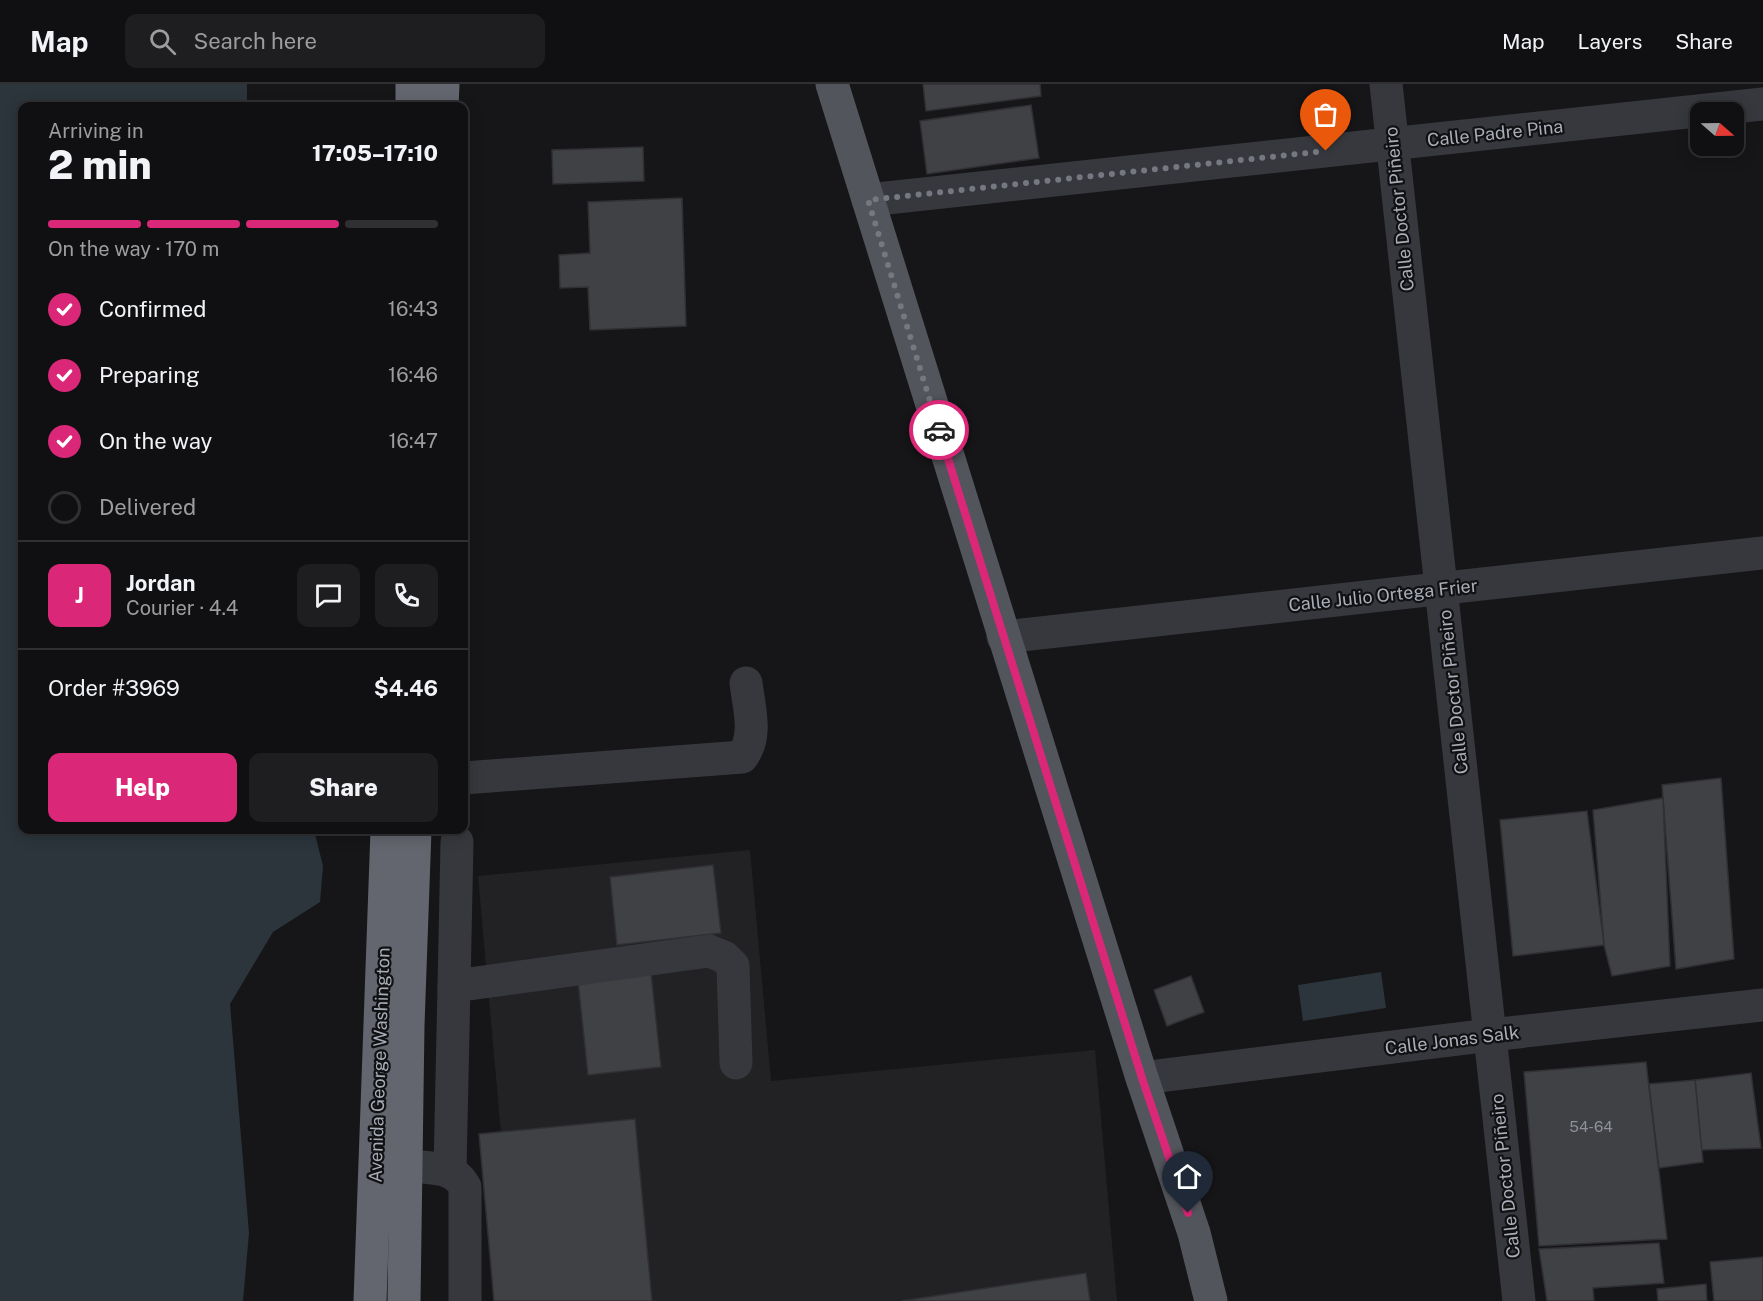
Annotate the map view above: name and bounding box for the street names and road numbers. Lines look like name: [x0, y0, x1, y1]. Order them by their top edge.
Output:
street label: Calle Padre Pina: [1426, 115, 1564, 151]
street label: Calle Doctor Piñeiro: [1380, 126, 1418, 292]
street label: Calle Julio Ortega Frier: [1287, 575, 1479, 615]
street label: Calle Doctor Piñeiro: [1434, 609, 1472, 775]
street label: Avenida George Washington: [364, 947, 394, 1183]
street label: Calle Jonas Salk: [1384, 1021, 1520, 1059]
street label: Calle Doctor Piñeiro: [1486, 1093, 1524, 1259]

